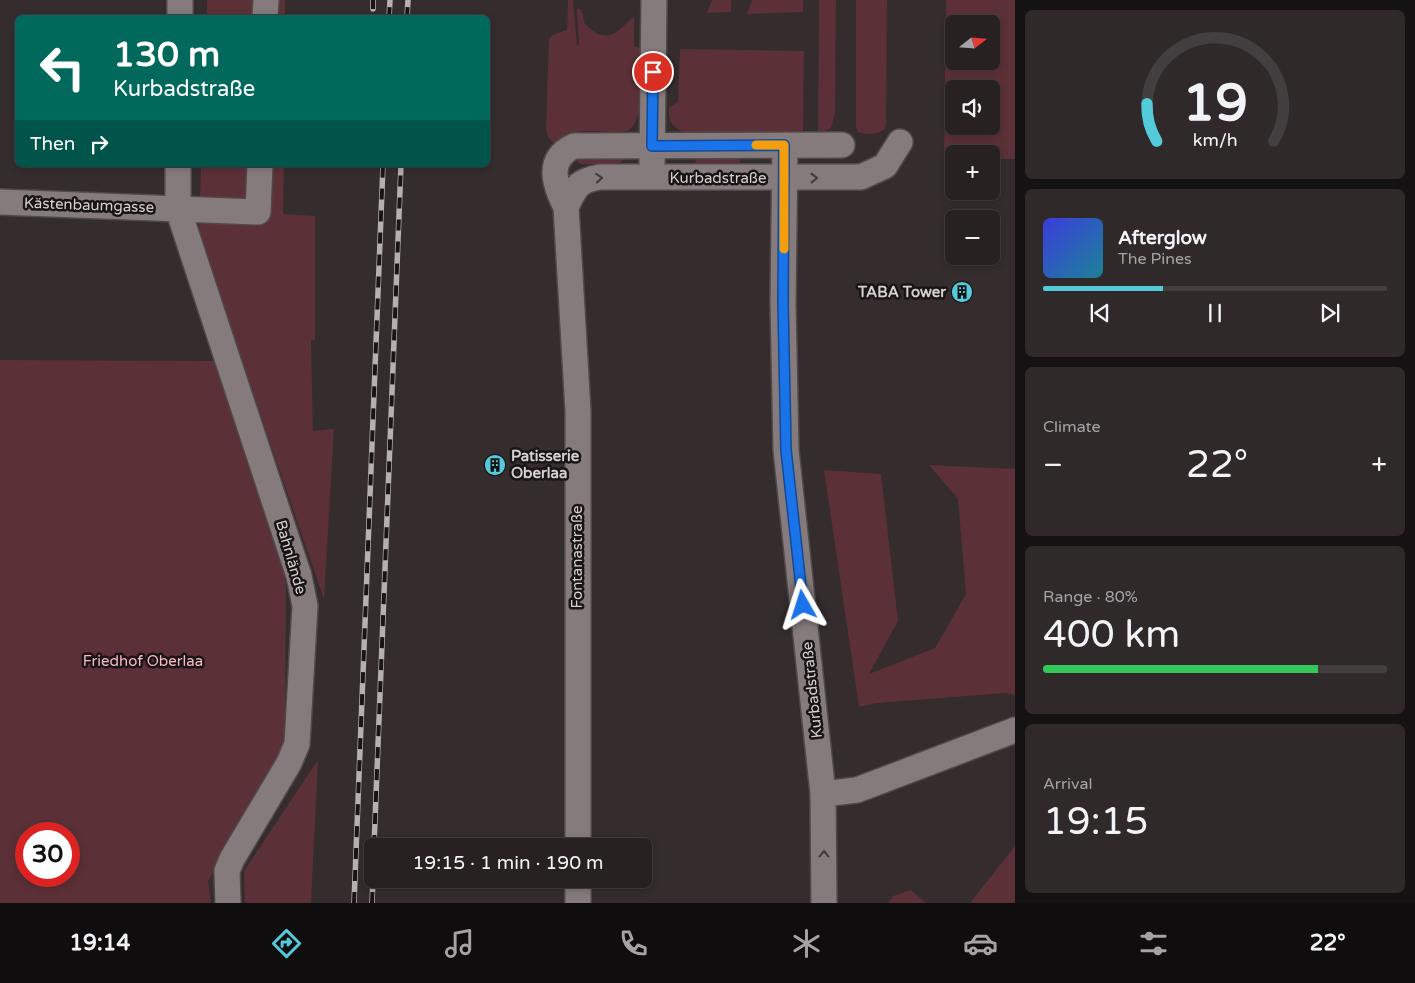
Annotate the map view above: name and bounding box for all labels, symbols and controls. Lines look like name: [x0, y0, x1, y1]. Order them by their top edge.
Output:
north arrow: [945, 15, 1000, 70]
map controls: [945, 15, 1000, 265]
text: 130 m: [113, 34, 220, 76]
icon: left: [30, 35, 95, 100]
pin: [632, 51, 674, 93]
icon: arrive: [639, 58, 667, 86]
text: 19: [1182, 72, 1248, 135]
text: Kurbadstraße: [113, 76, 255, 102]
button: sound: [945, 80, 1000, 135]
icon: right: [85, 130, 113, 158]
text: km/h: [1193, 130, 1237, 151]
text: Then: [30, 133, 75, 155]
button: +: [945, 145, 1000, 200]
street label: Kurbadstraße: [670, 169, 766, 187]
one-way arrow: [810, 172, 818, 183]
one-way arrow: [596, 173, 604, 184]
street label: Kästenbaumgasse: [24, 194, 154, 216]
button: −: [945, 210, 1000, 265]
text: Afterglow: [1118, 227, 1207, 249]
text: The Pines: [1118, 249, 1192, 269]
building icon: TABA Tower: [950, 280, 974, 304]
place label: TABA Tower: [857, 283, 946, 301]
icon: previous: [1086, 299, 1114, 327]
icon: pause: [1201, 299, 1229, 327]
icon: next: [1316, 299, 1344, 327]
text: Climate: [1043, 417, 1101, 437]
text: 22°: [1186, 442, 1248, 488]
place label: Patisserie Oberlaa: [511, 447, 580, 482]
text: −: [1043, 448, 1063, 482]
text: +: [1371, 448, 1387, 482]
building icon: Patisserie Oberlaa: [483, 453, 507, 477]
street label: Fontanastraße: [568, 506, 586, 608]
street label: Bahnlände: [272, 518, 310, 596]
position arrow: [776, 578, 828, 630]
text: Range · 80%: [1043, 587, 1138, 607]
text: 400 km: [1043, 612, 1180, 658]
street label: Kurbadstraße: [798, 641, 826, 739]
park label: Friedhof Oberlaa: [83, 652, 203, 670]
text: Arrival: [1043, 774, 1092, 794]
text: 19:15: [1043, 799, 1148, 845]
speed limit sign: 30: [15, 822, 80, 887]
one-way arrow: [819, 850, 829, 858]
text: 19:15 · 1 min · 190 m: [412, 852, 604, 874]
icon: directions: [269, 926, 304, 961]
icon: music: [442, 926, 477, 961]
icon: phone: [616, 926, 651, 961]
icon: climate: [789, 926, 824, 961]
icon: car: [963, 926, 998, 961]
icon: filters: [1136, 926, 1171, 961]
text: 19:14: [69, 930, 130, 956]
text: 22°: [1310, 930, 1346, 956]

